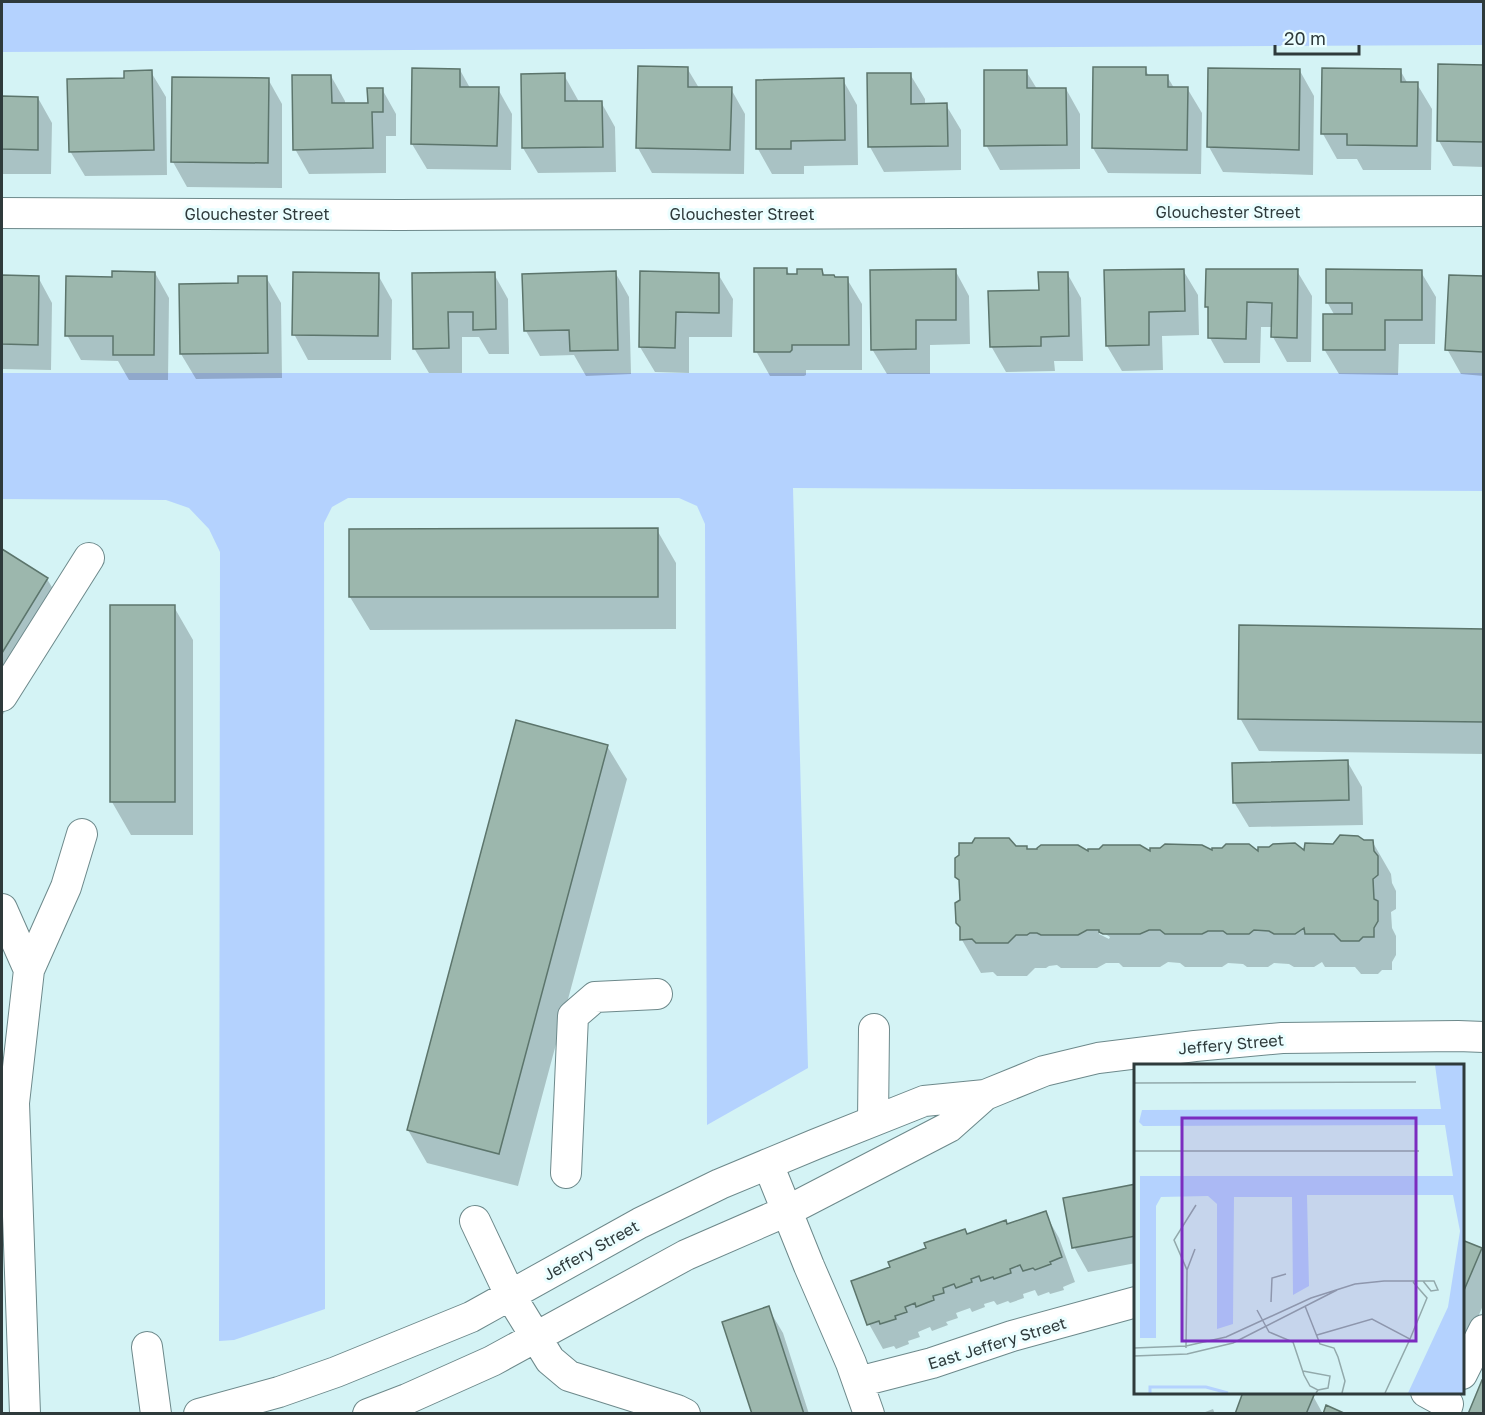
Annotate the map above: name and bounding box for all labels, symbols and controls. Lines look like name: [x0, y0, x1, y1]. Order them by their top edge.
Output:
scale bar: [1275, 18, 1359, 56]
text: 20 m: [1284, 27, 1326, 49]
street label: Glouchester Street: [1155, 202, 1301, 222]
street label: Glouchester Street: [184, 204, 330, 224]
street label: Glouchester Street: [669, 204, 815, 224]
street label: Jeffery Street: [1177, 1029, 1285, 1059]
inset map: [1134, 1064, 1464, 1394]
street label: Jeffery Street: [540, 1216, 642, 1284]
street label: East Jeffery Street: [925, 1312, 1069, 1374]

